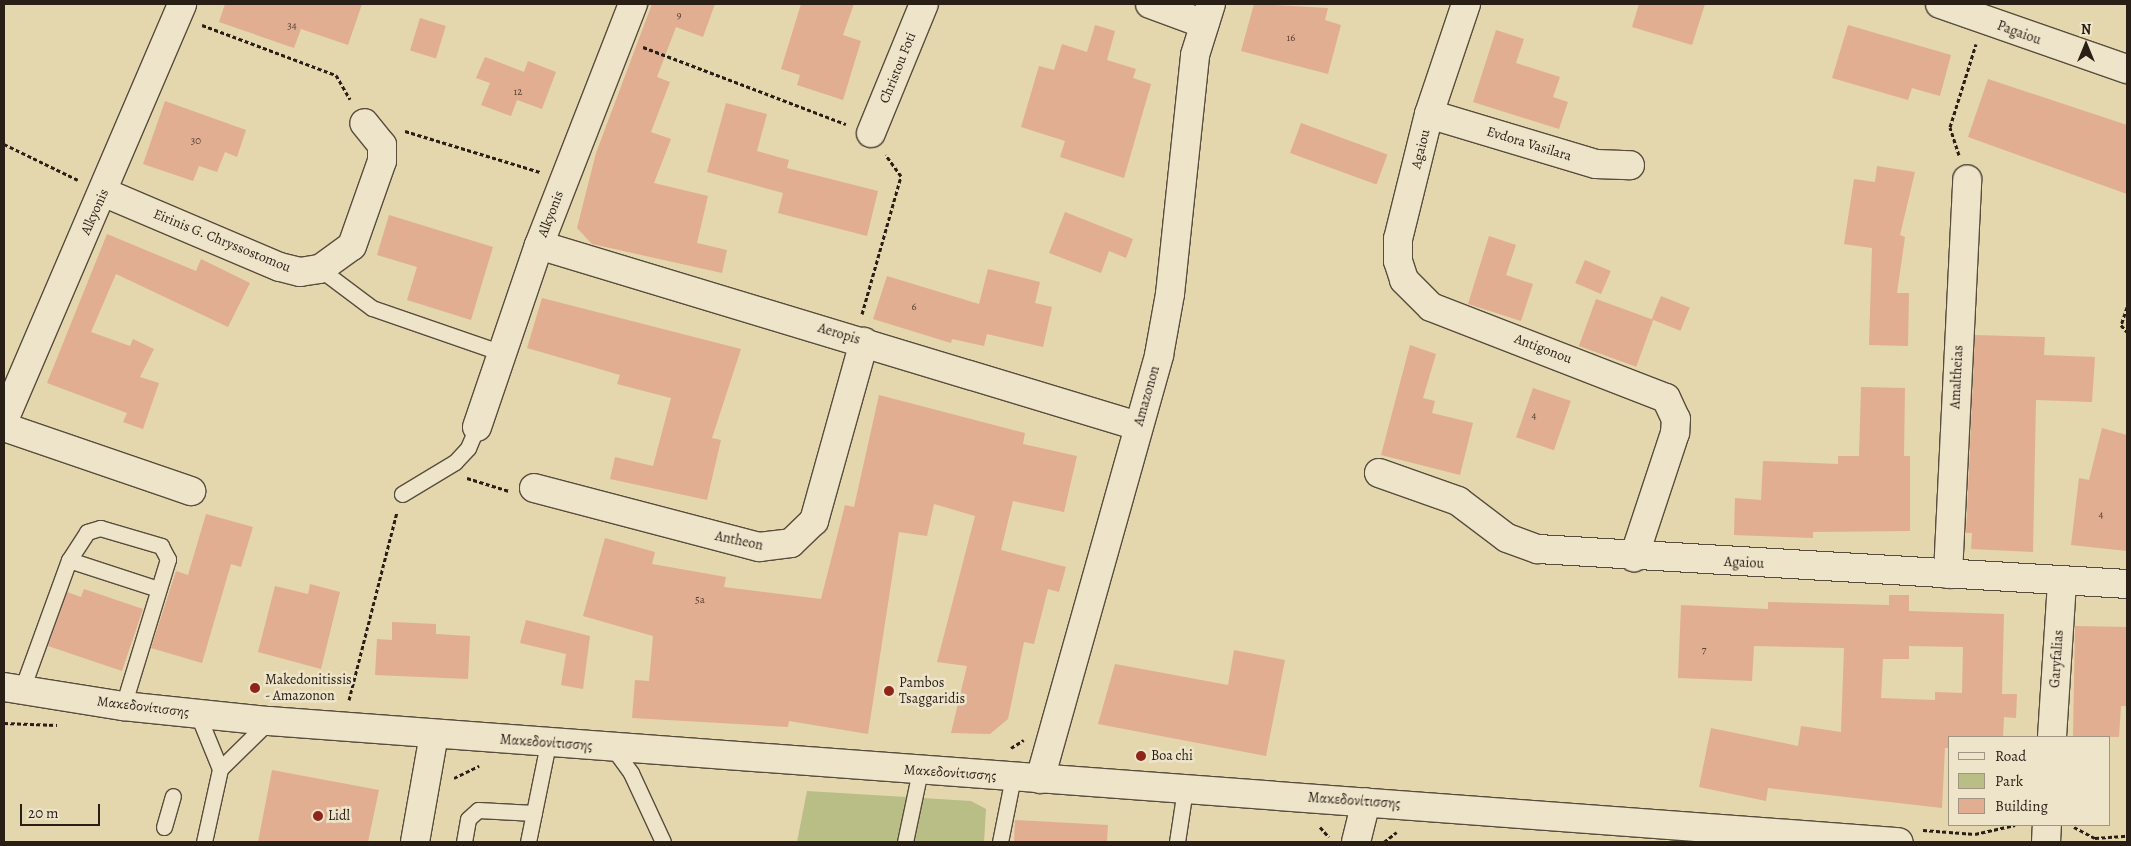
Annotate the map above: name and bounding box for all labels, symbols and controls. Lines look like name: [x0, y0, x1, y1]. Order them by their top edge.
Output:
house number: 9: [676, 8, 682, 22]
street label: Pagaiou: [1995, 17, 2043, 49]
house number: 34: [287, 19, 297, 33]
north arrow: [2061, 20, 2111, 70]
text: N: [2081, 20, 2091, 39]
street label: Christou Foti: [876, 30, 920, 106]
house number: 16: [1287, 31, 1295, 45]
house number: 12: [514, 85, 522, 99]
street label: Evdora Vasilara: [1484, 123, 1574, 165]
street label: Agaiou: [1408, 128, 1434, 170]
house number: 30: [191, 134, 201, 148]
street label: Alkyonis: [77, 186, 113, 238]
street label: Alkyonis: [534, 188, 568, 240]
street label: Eirinis G. Chryssostomou: [151, 206, 293, 276]
house number: 6: [911, 300, 917, 314]
street label: Aeropis: [816, 320, 862, 348]
street label: Antigonou: [1512, 330, 1574, 368]
street label: Amaltheias: [1947, 345, 1967, 409]
street label: Amazonon: [1130, 364, 1164, 428]
house number: 4: [1532, 409, 1536, 423]
house number: 4: [2099, 508, 2103, 522]
street label: Antheon: [713, 528, 765, 554]
street label: Agaiou: [1724, 554, 1764, 572]
house number: 5a: [695, 593, 705, 607]
street label: Garyfalias: [2047, 629, 2067, 689]
house number: 7: [1702, 643, 1706, 657]
place label: Makedonitissis - Amazonon: [265, 672, 352, 704]
place label: Pambos Tsaggaridis: [899, 675, 965, 708]
marker: Makedonitissis - Amazonon: [249, 682, 261, 694]
marker: Pambos Tsaggaridis: [883, 685, 895, 697]
street label: Μακεδονίτισσης: [96, 693, 190, 721]
street label: Μακεδονίτισσης: [499, 731, 593, 755]
legend: [1948, 736, 2111, 826]
text: Road: [1995, 746, 2026, 766]
place label: Boa chi: [1151, 748, 1193, 764]
marker: Boa chi: [1135, 750, 1147, 762]
street label: Μακεδονίτισσης: [903, 761, 997, 785]
text: Park: [1995, 771, 2023, 791]
street label: Μακεδονίτισσης: [1307, 789, 1401, 813]
scale bar: [22, 794, 102, 826]
text: Building: [1995, 796, 2048, 816]
text: 20 m: [28, 803, 59, 823]
place label: Lidl: [328, 808, 350, 824]
marker: Lidl: [312, 810, 324, 822]

